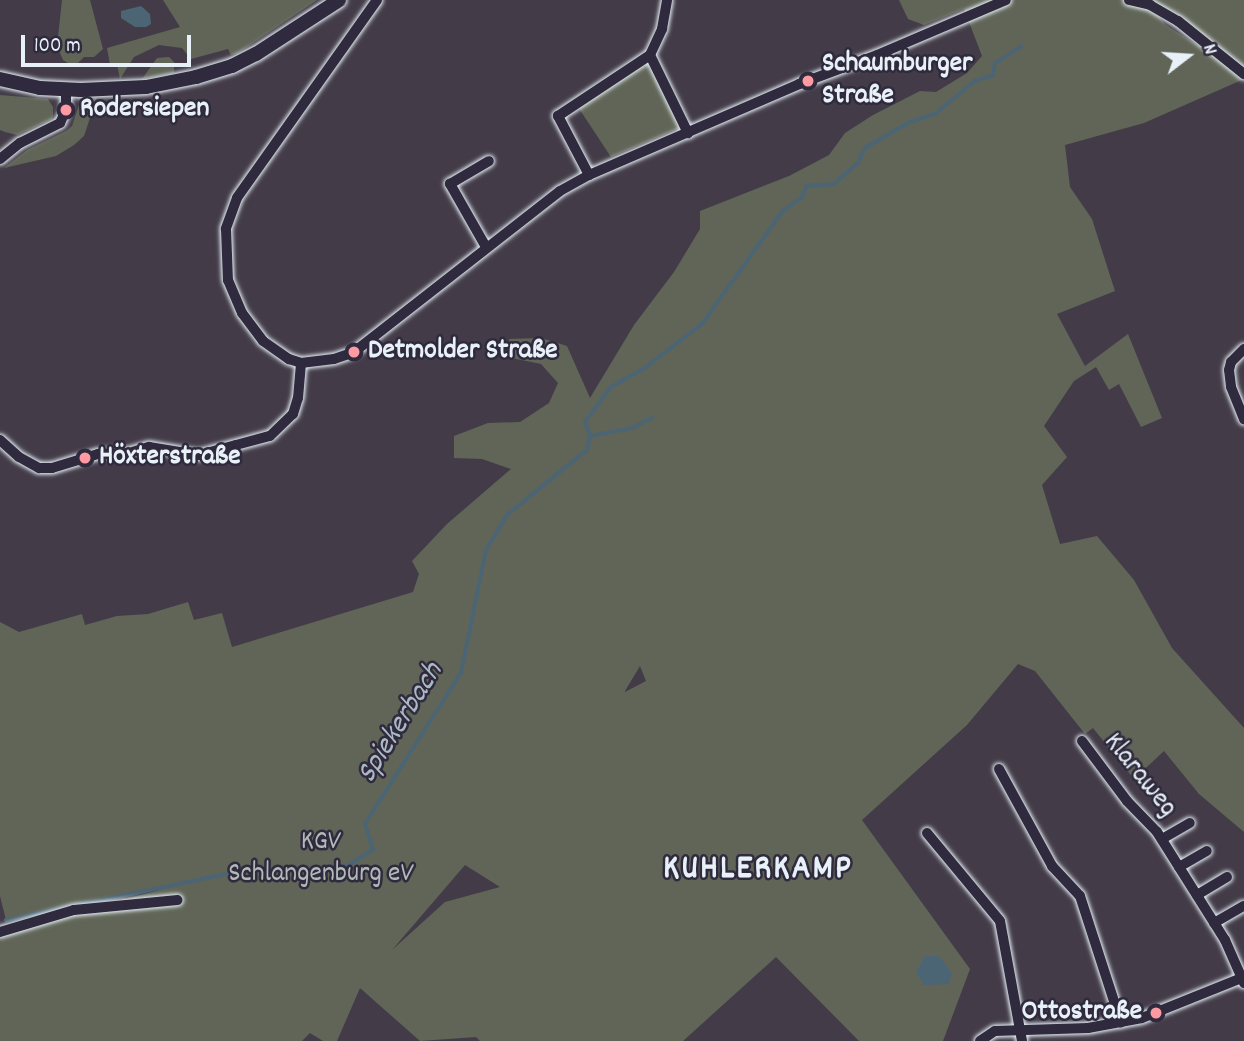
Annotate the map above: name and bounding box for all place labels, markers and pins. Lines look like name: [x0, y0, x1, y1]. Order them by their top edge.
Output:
place label: Schaumburger Straße: [822, 48, 972, 114]
marker: Schaumburger Straße: [800, 73, 816, 89]
place label: Rodersiepen: [80, 93, 209, 127]
marker: Rodersiepen: [58, 102, 74, 118]
place label: Detmolder Straße: [368, 335, 558, 369]
marker: Detmolder Straße: [346, 344, 362, 360]
place label: Höxterstraße: [99, 441, 240, 475]
marker: Höxterstraße: [77, 450, 93, 466]
place label: Ottostraße: [1022, 996, 1142, 1030]
marker: Ottostraße: [1148, 1005, 1164, 1021]

